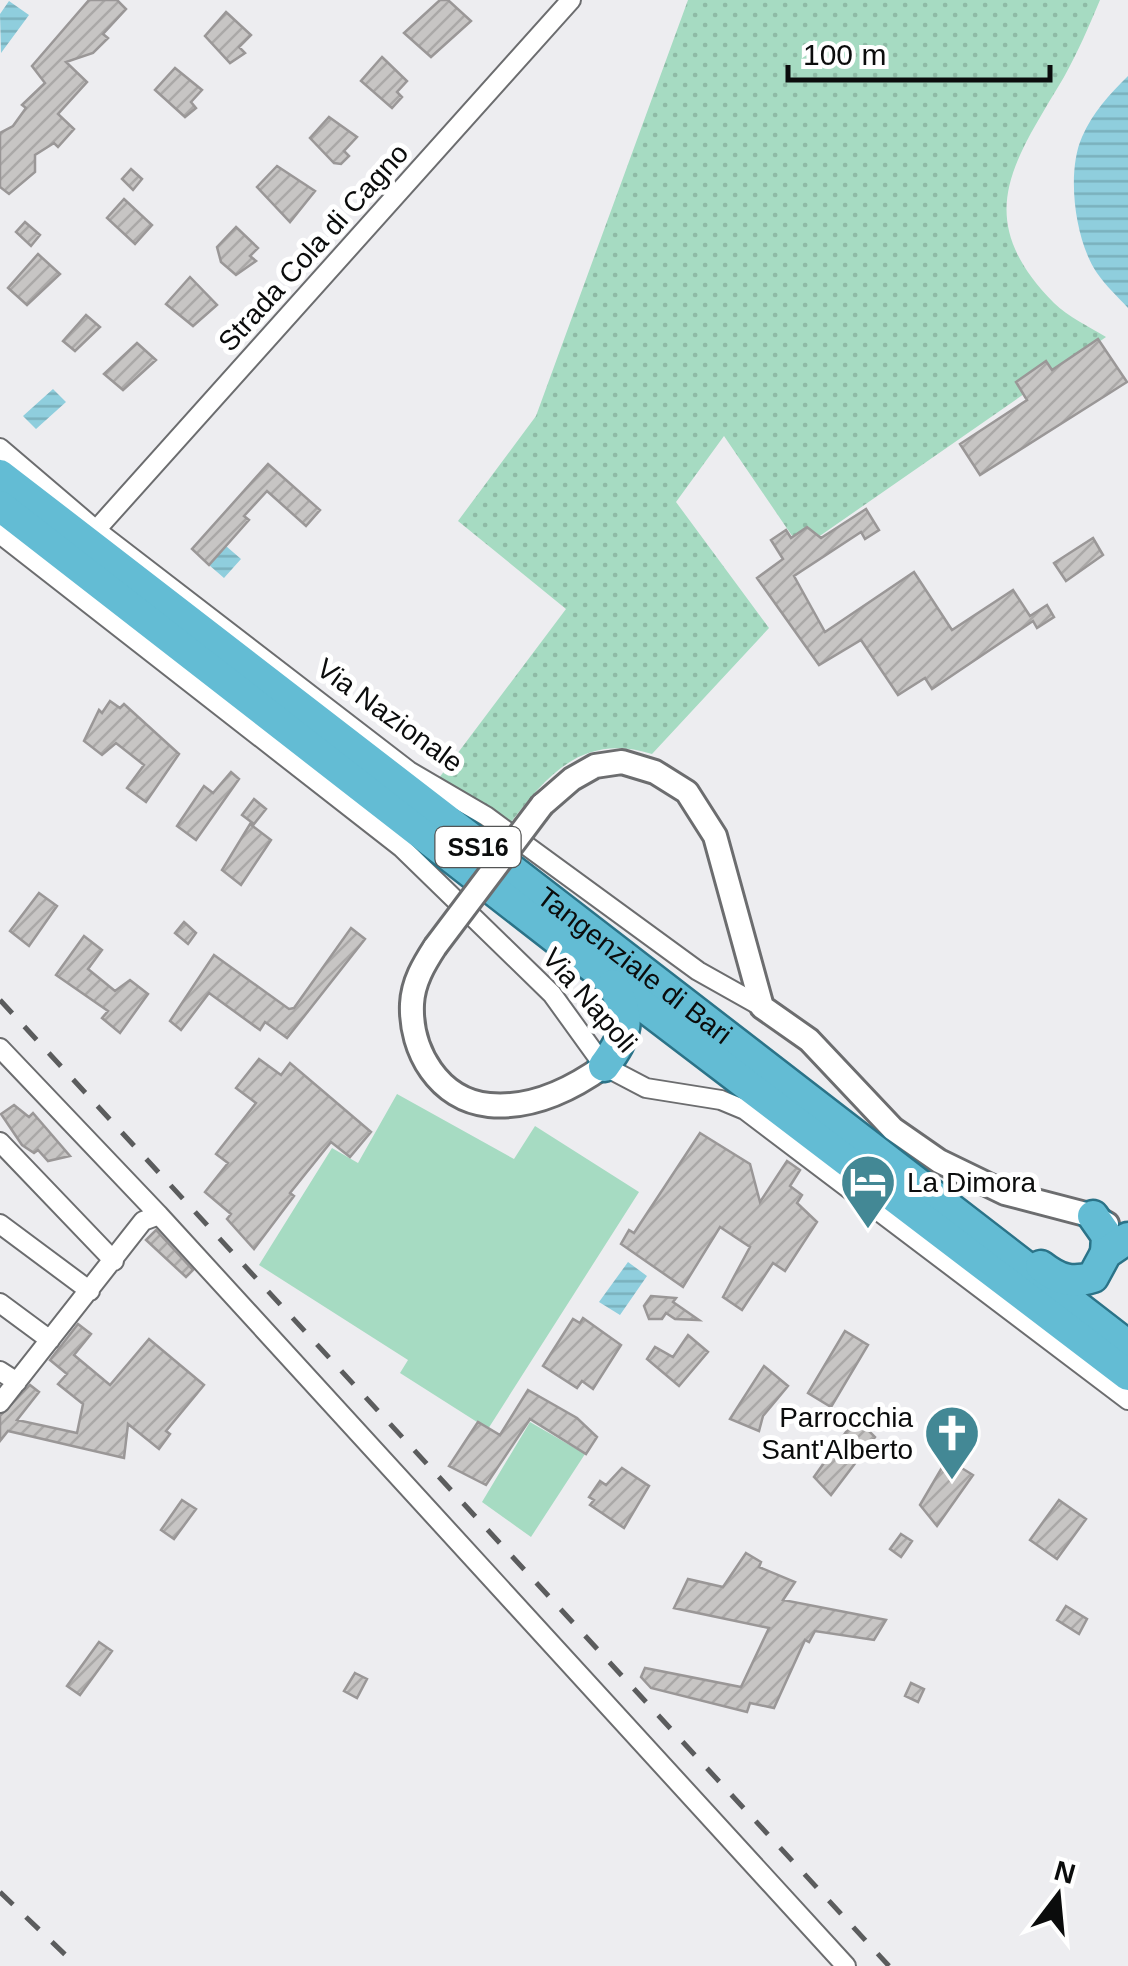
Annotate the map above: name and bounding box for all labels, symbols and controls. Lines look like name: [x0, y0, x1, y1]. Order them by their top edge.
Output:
scale bar: [788, 20, 1050, 82]
text: 100 m: [803, 38, 886, 71]
street label: Strada Cola di Cagno: [212, 137, 414, 357]
street label: Via Nazionale: [311, 652, 468, 779]
road number: SS16: [436, 827, 520, 867]
street label: Tangenziale di Bari: [531, 881, 738, 1050]
street label: Via Napoli: [536, 942, 643, 1058]
hotel icon: La Dimora: [838, 1152, 898, 1231]
place label: La Dimora: [907, 1167, 1037, 1198]
place label: Parrocchia Sant'Alberto: [761, 1402, 913, 1465]
church icon: Parrocchia Sant'Alberto: [922, 1403, 982, 1482]
north arrow: [1008, 1846, 1108, 1946]
text: N: [1051, 1855, 1079, 1890]

